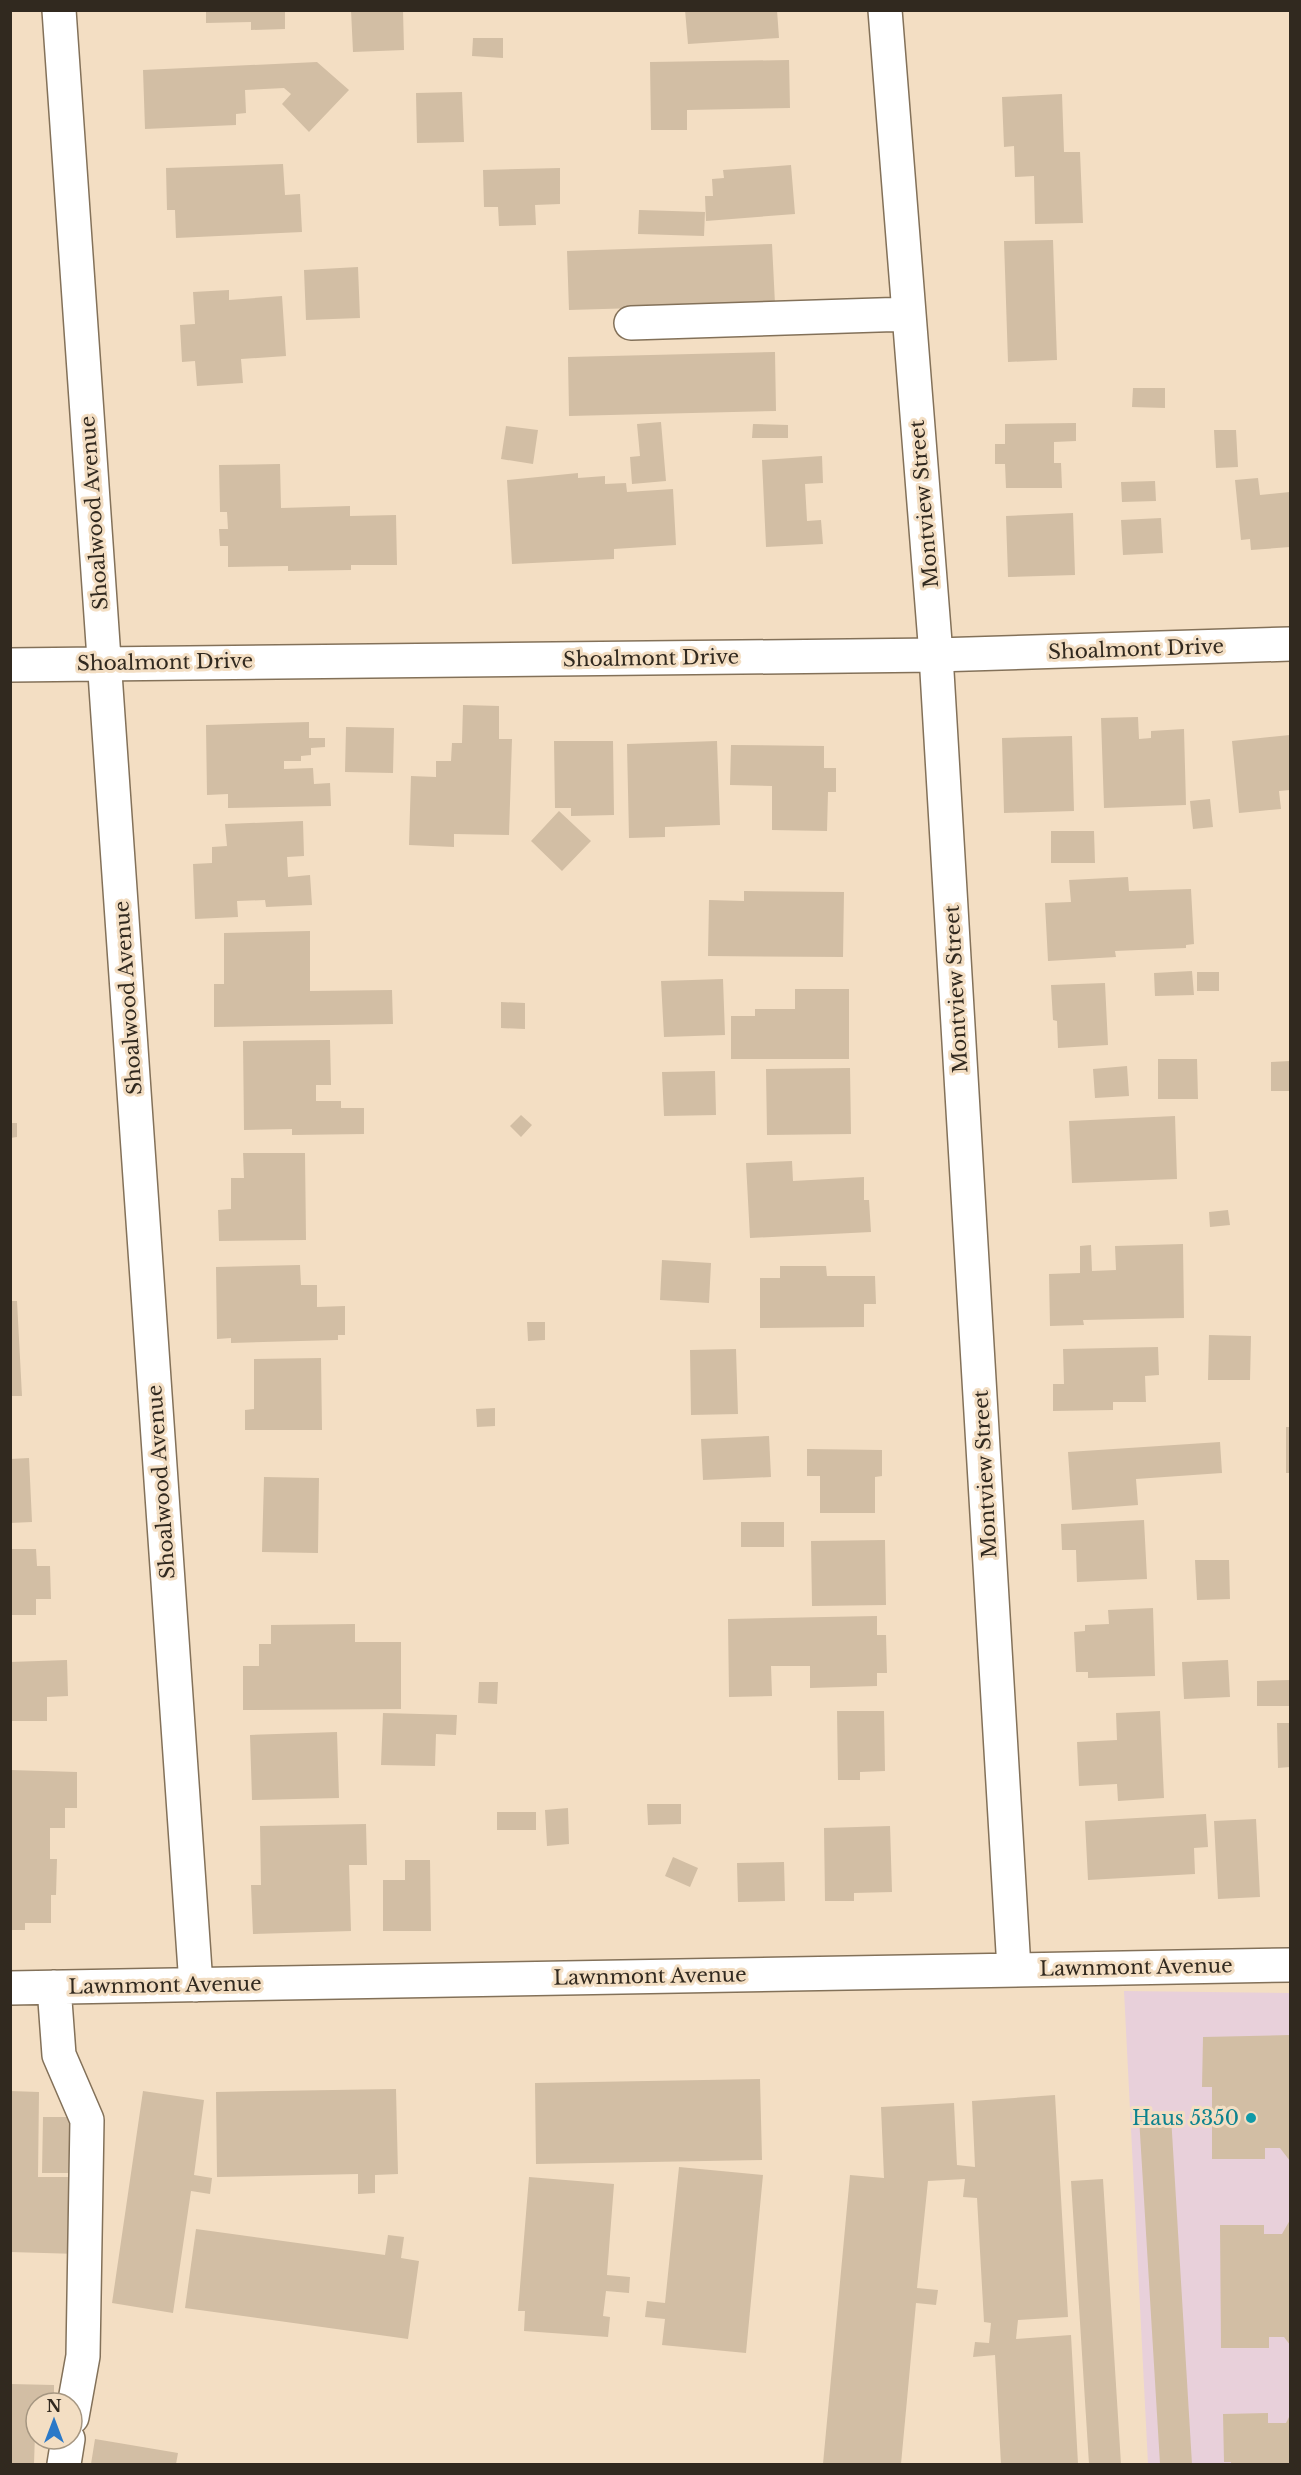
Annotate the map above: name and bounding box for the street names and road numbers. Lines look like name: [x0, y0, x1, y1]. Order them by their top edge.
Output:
street label: Shoalwood Avenue: [75, 415, 113, 611]
street label: Montview Street: [905, 419, 943, 589]
street label: Shoalmont Drive: [1048, 634, 1224, 664]
street label: Shoalmont Drive: [563, 644, 739, 672]
street label: Shoalmont Drive: [77, 648, 253, 676]
street label: Shoalwood Avenue: [109, 900, 147, 1096]
street label: Montview Street: [940, 904, 972, 1074]
street label: Shoalwood Avenue: [142, 1384, 180, 1580]
street label: Montview Street: [969, 1389, 1001, 1559]
street label: Lawnmont Avenue: [1039, 1953, 1233, 1981]
street label: Lawnmont Avenue: [553, 1962, 747, 1990]
street label: Lawnmont Avenue: [68, 1971, 262, 1999]

